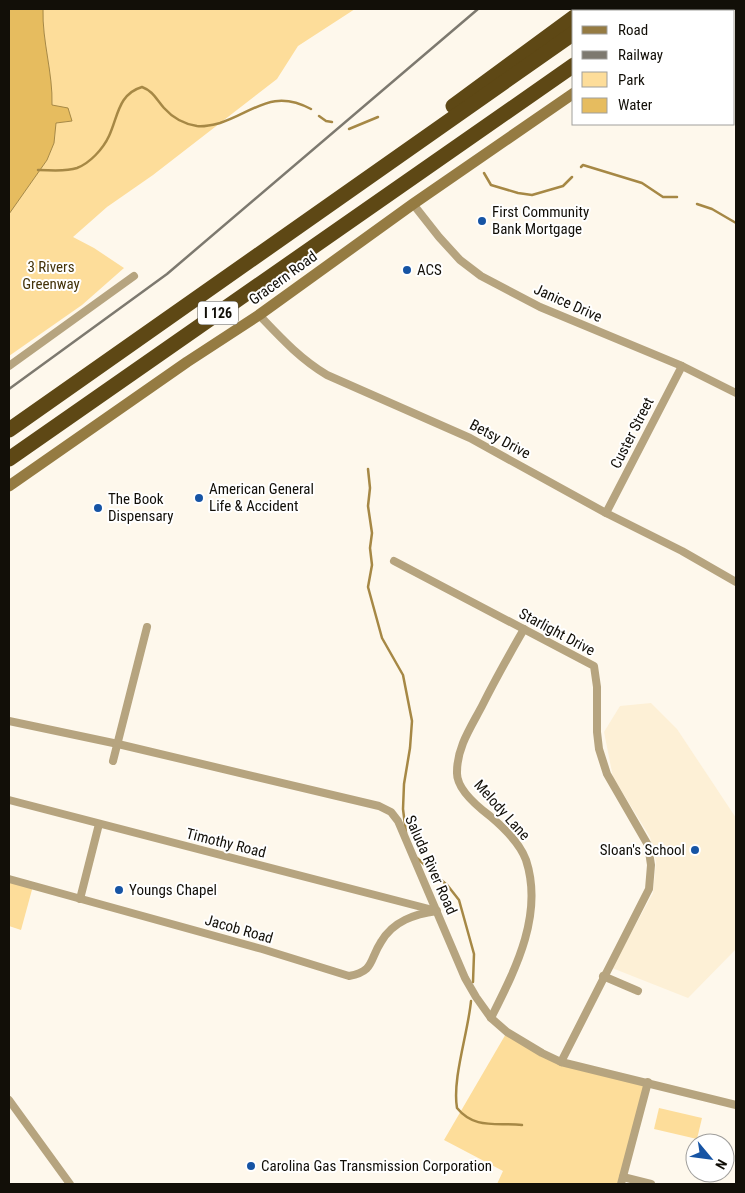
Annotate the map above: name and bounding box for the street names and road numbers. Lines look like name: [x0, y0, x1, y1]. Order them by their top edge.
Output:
street label: Gracern Road: [245, 247, 321, 309]
street label: Janice Drive: [531, 280, 605, 326]
road number: I 126: [198, 302, 238, 324]
street label: Custer Street: [606, 395, 658, 471]
street label: Betsy Drive: [467, 416, 533, 462]
street label: Starlight Drive: [516, 604, 598, 660]
street label: Melody Lane: [470, 776, 534, 844]
street label: Saluda River Road: [401, 813, 461, 917]
street label: Timothy Road: [184, 824, 268, 862]
street label: Jacob Road: [203, 911, 275, 947]

